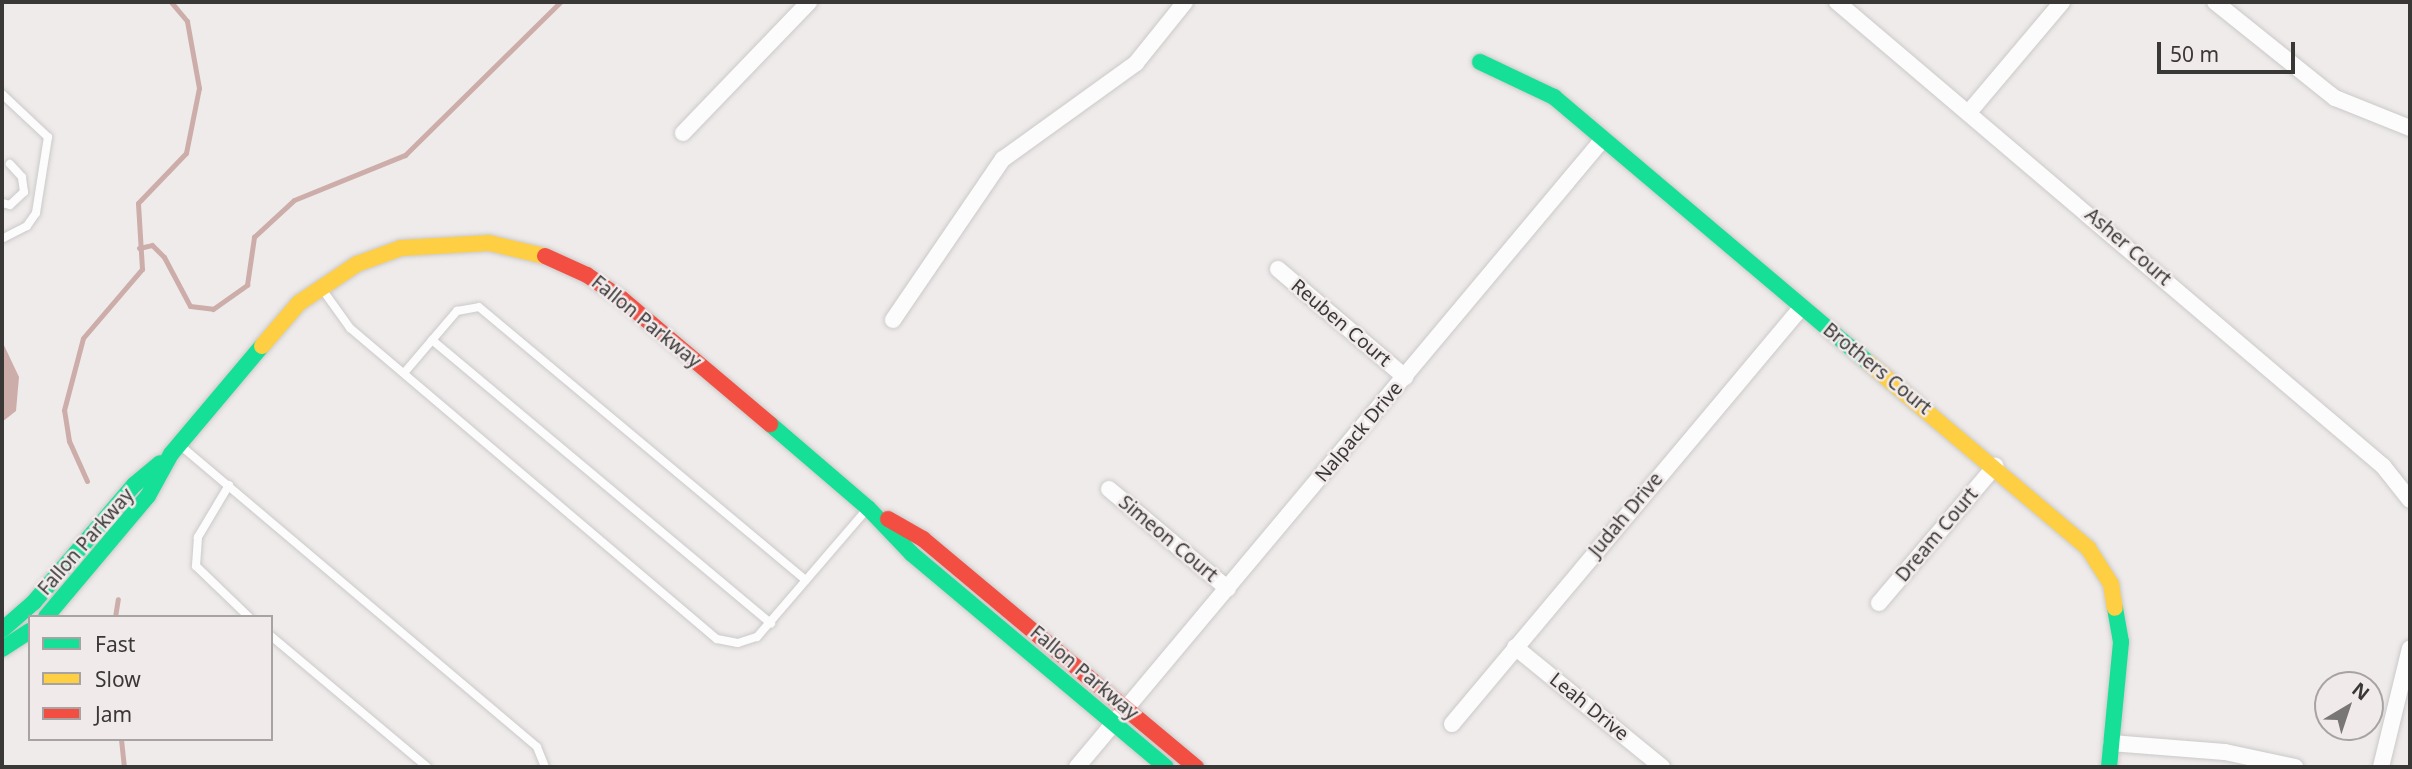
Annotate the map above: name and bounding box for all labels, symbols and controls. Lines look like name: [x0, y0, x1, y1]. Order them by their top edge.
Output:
scale bar: [2160, 28, 2298, 72]
text: 50 m: [2170, 40, 2219, 68]
street label: Asher Court: [2080, 203, 2176, 291]
street label: Fallon Parkway: [587, 271, 705, 373]
street label: Reuben Court: [1286, 275, 1396, 371]
street label: Brothers Court: [1818, 318, 1936, 420]
street label: Nalpack Drive: [1311, 377, 1407, 487]
street label: Judah Drive: [1584, 468, 1668, 562]
street label: Dream Court: [1891, 483, 1983, 587]
street label: Fallon Parkway: [33, 484, 139, 600]
street label: Simeon Court: [1114, 491, 1222, 587]
legend: [28, 615, 273, 741]
street label: Fallon Parkway: [1025, 621, 1143, 725]
text: Fast: [95, 630, 135, 658]
text: Slow: [95, 665, 141, 693]
street label: Leah Drive: [1545, 668, 1633, 746]
north arrow: [2314, 671, 2384, 741]
text: N: [2347, 676, 2375, 706]
text: Jam: [95, 700, 132, 728]

